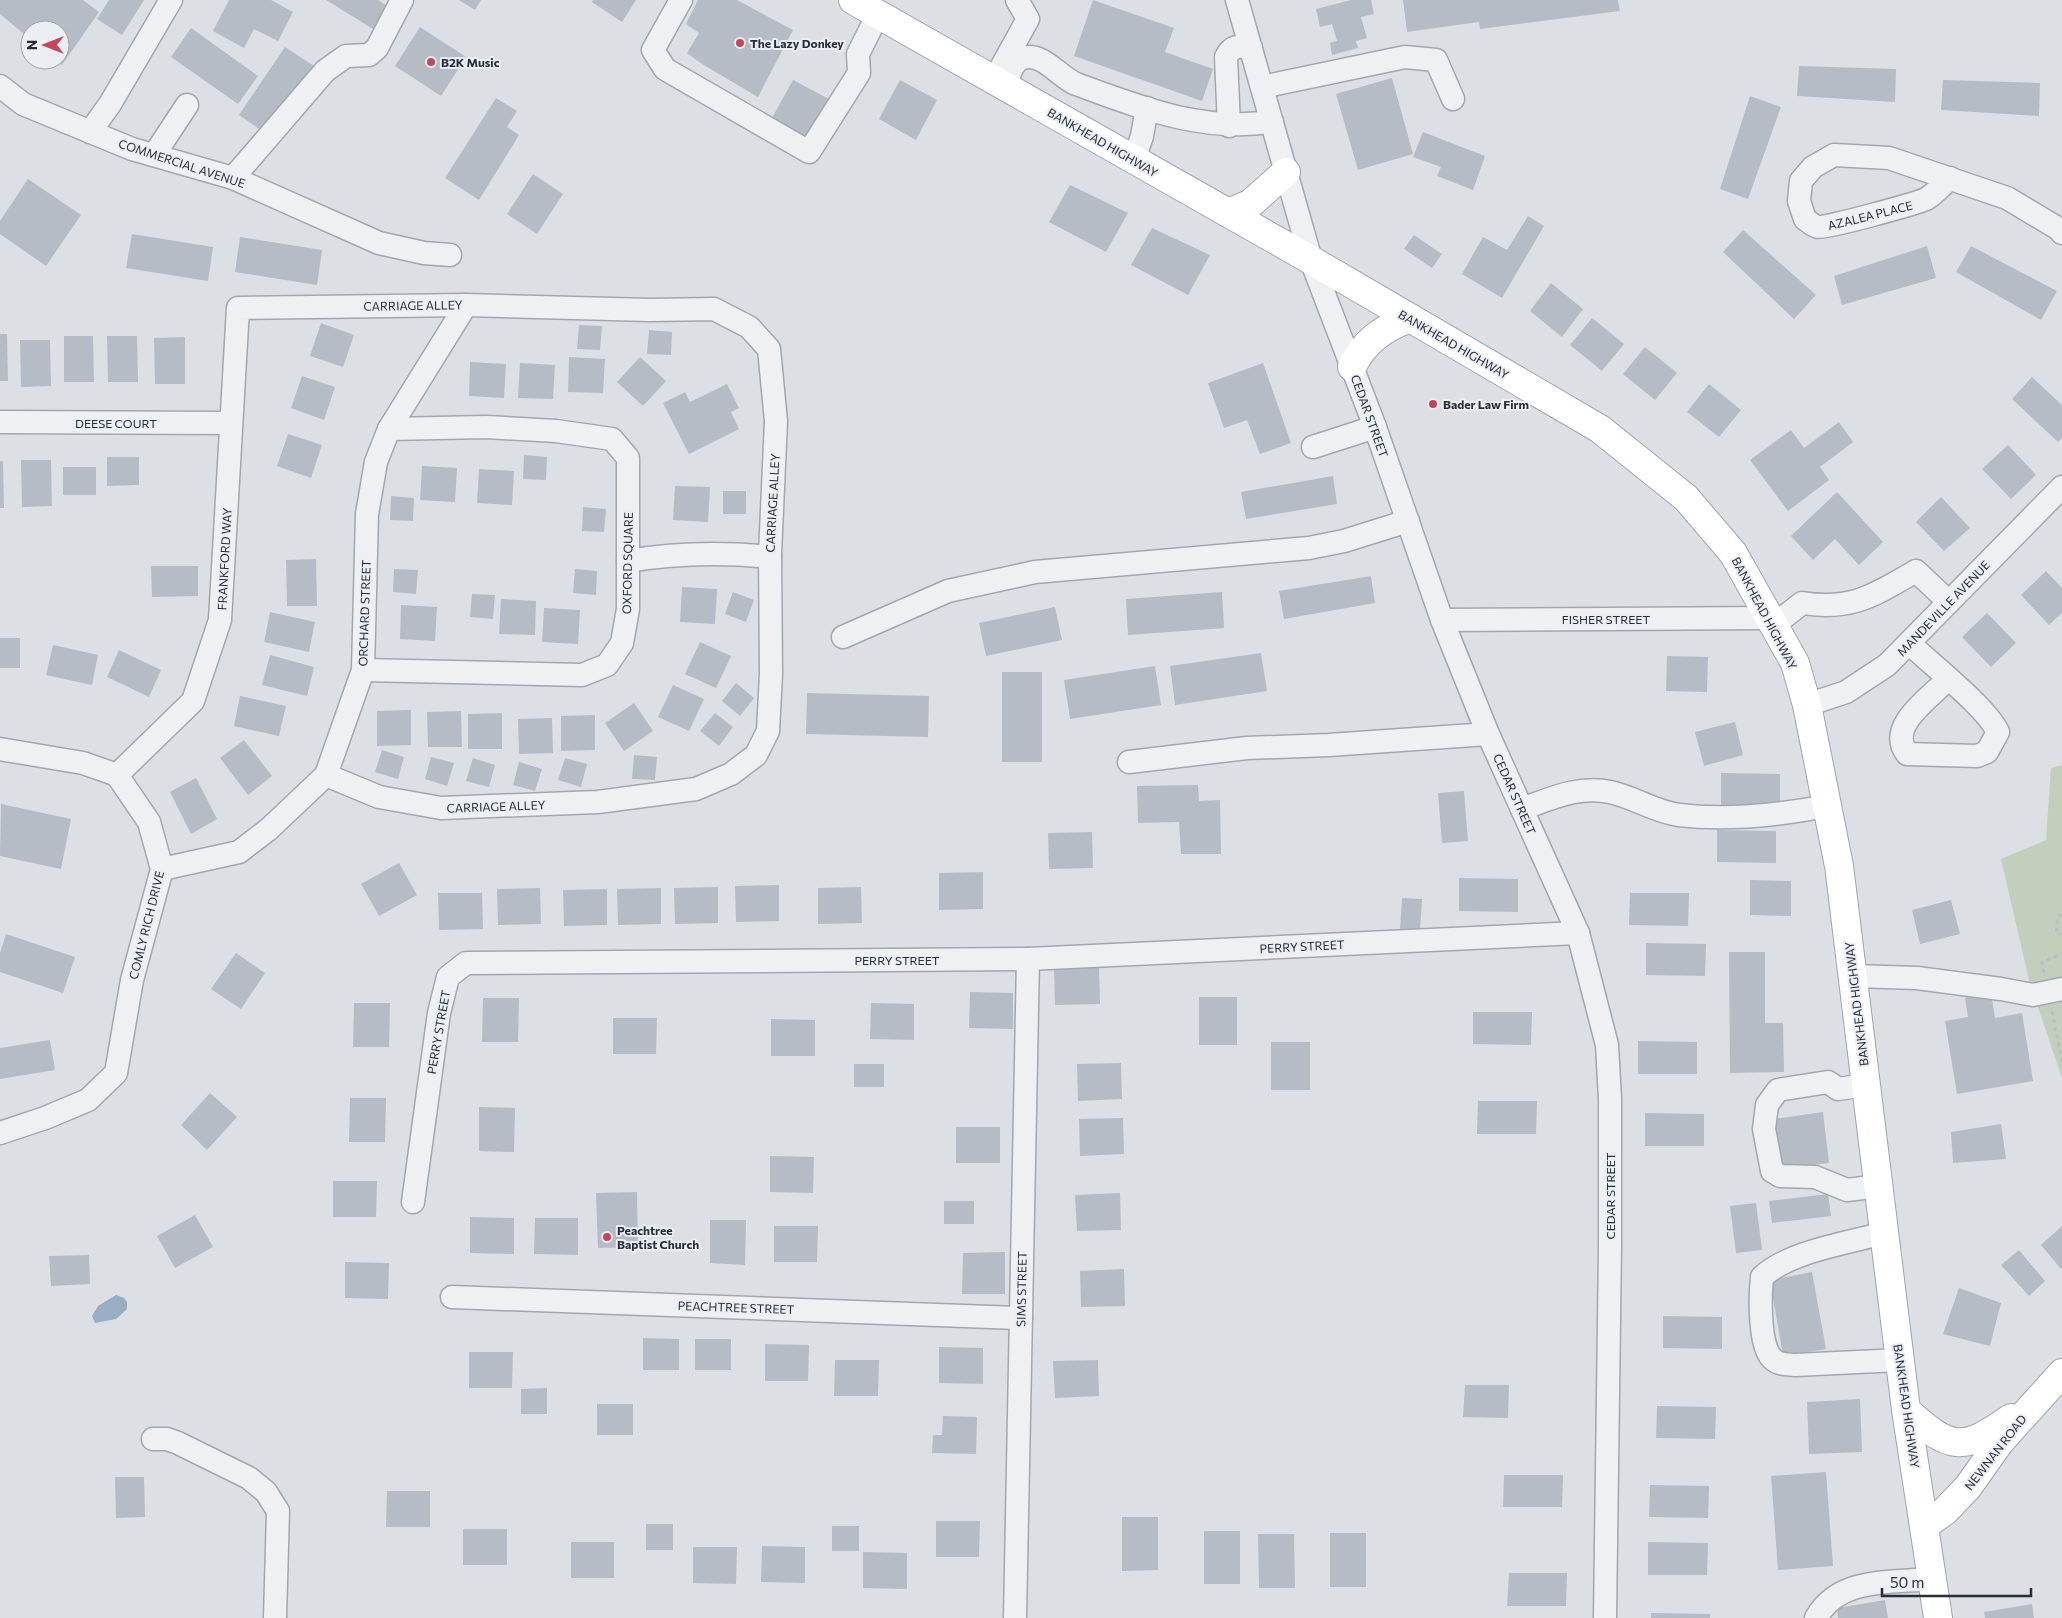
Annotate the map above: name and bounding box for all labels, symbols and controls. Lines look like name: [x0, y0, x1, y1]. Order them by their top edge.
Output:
north arrow: [20, 20, 70, 70]
place label: The Lazy Donkey: [750, 36, 844, 50]
marker: The Lazy Donkey: [734, 37, 746, 49]
text: N: [23, 40, 40, 50]
place label: B2K Music: [441, 55, 500, 69]
marker: B2K Music: [425, 56, 437, 68]
street label: BANKHEAD HIGHWAY: [1045, 105, 1161, 179]
street label: COMMERCIAL AVENUE: [117, 136, 247, 190]
street label: AZALEA PLACE: [1826, 198, 1914, 232]
street label: CARRIAGE ALLEY: [363, 297, 463, 313]
street label: BANKHEAD HIGHWAY: [1396, 307, 1512, 381]
street label: CEDAR STREET: [1349, 373, 1392, 460]
place label: Bader Law Firm: [1443, 397, 1529, 411]
marker: Bader Law Firm: [1427, 398, 1439, 410]
street label: DEESE COURT: [75, 416, 157, 430]
street label: CARRIAGE ALLEY: [762, 453, 782, 553]
street label: FRANKFORD WAY: [214, 507, 234, 611]
street label: OXFORD SQUARE: [619, 512, 635, 614]
street label: BANKHEAD HIGHWAY: [1729, 554, 1801, 672]
street label: MANDEVILLE AVENUE: [1894, 557, 1992, 659]
street label: ORCHARD STREET: [355, 559, 373, 667]
street label: FISHER STREET: [1562, 612, 1650, 626]
street label: CEDAR STREET: [1491, 751, 1539, 837]
street label: CARRIAGE ALLEY: [446, 797, 546, 815]
street label: COMLY RICH DRIVE: [126, 869, 166, 981]
street label: PERRY STREET: [1259, 937, 1345, 955]
street label: BANKHEAD HIGHWAY: [1841, 941, 1871, 1067]
street label: PERRY STREET: [854, 953, 940, 967]
street label: PERRY STREET: [424, 989, 452, 1075]
street label: CEDAR STREET: [1603, 1152, 1617, 1240]
place label: Peachtree Baptist Church: [617, 1223, 699, 1251]
marker: Peachtree Baptist Church: [601, 1231, 613, 1243]
street label: SIMS STREET: [1013, 1251, 1029, 1327]
street label: PEACHTREE STREET: [677, 1298, 795, 1316]
street label: BANKHEAD HIGHWAY: [1891, 1343, 1923, 1469]
street label: NEWNAN ROAD: [1961, 1412, 2029, 1492]
scale bar: [1882, 1566, 2031, 1598]
text: 50 m: [1890, 1573, 1924, 1591]

